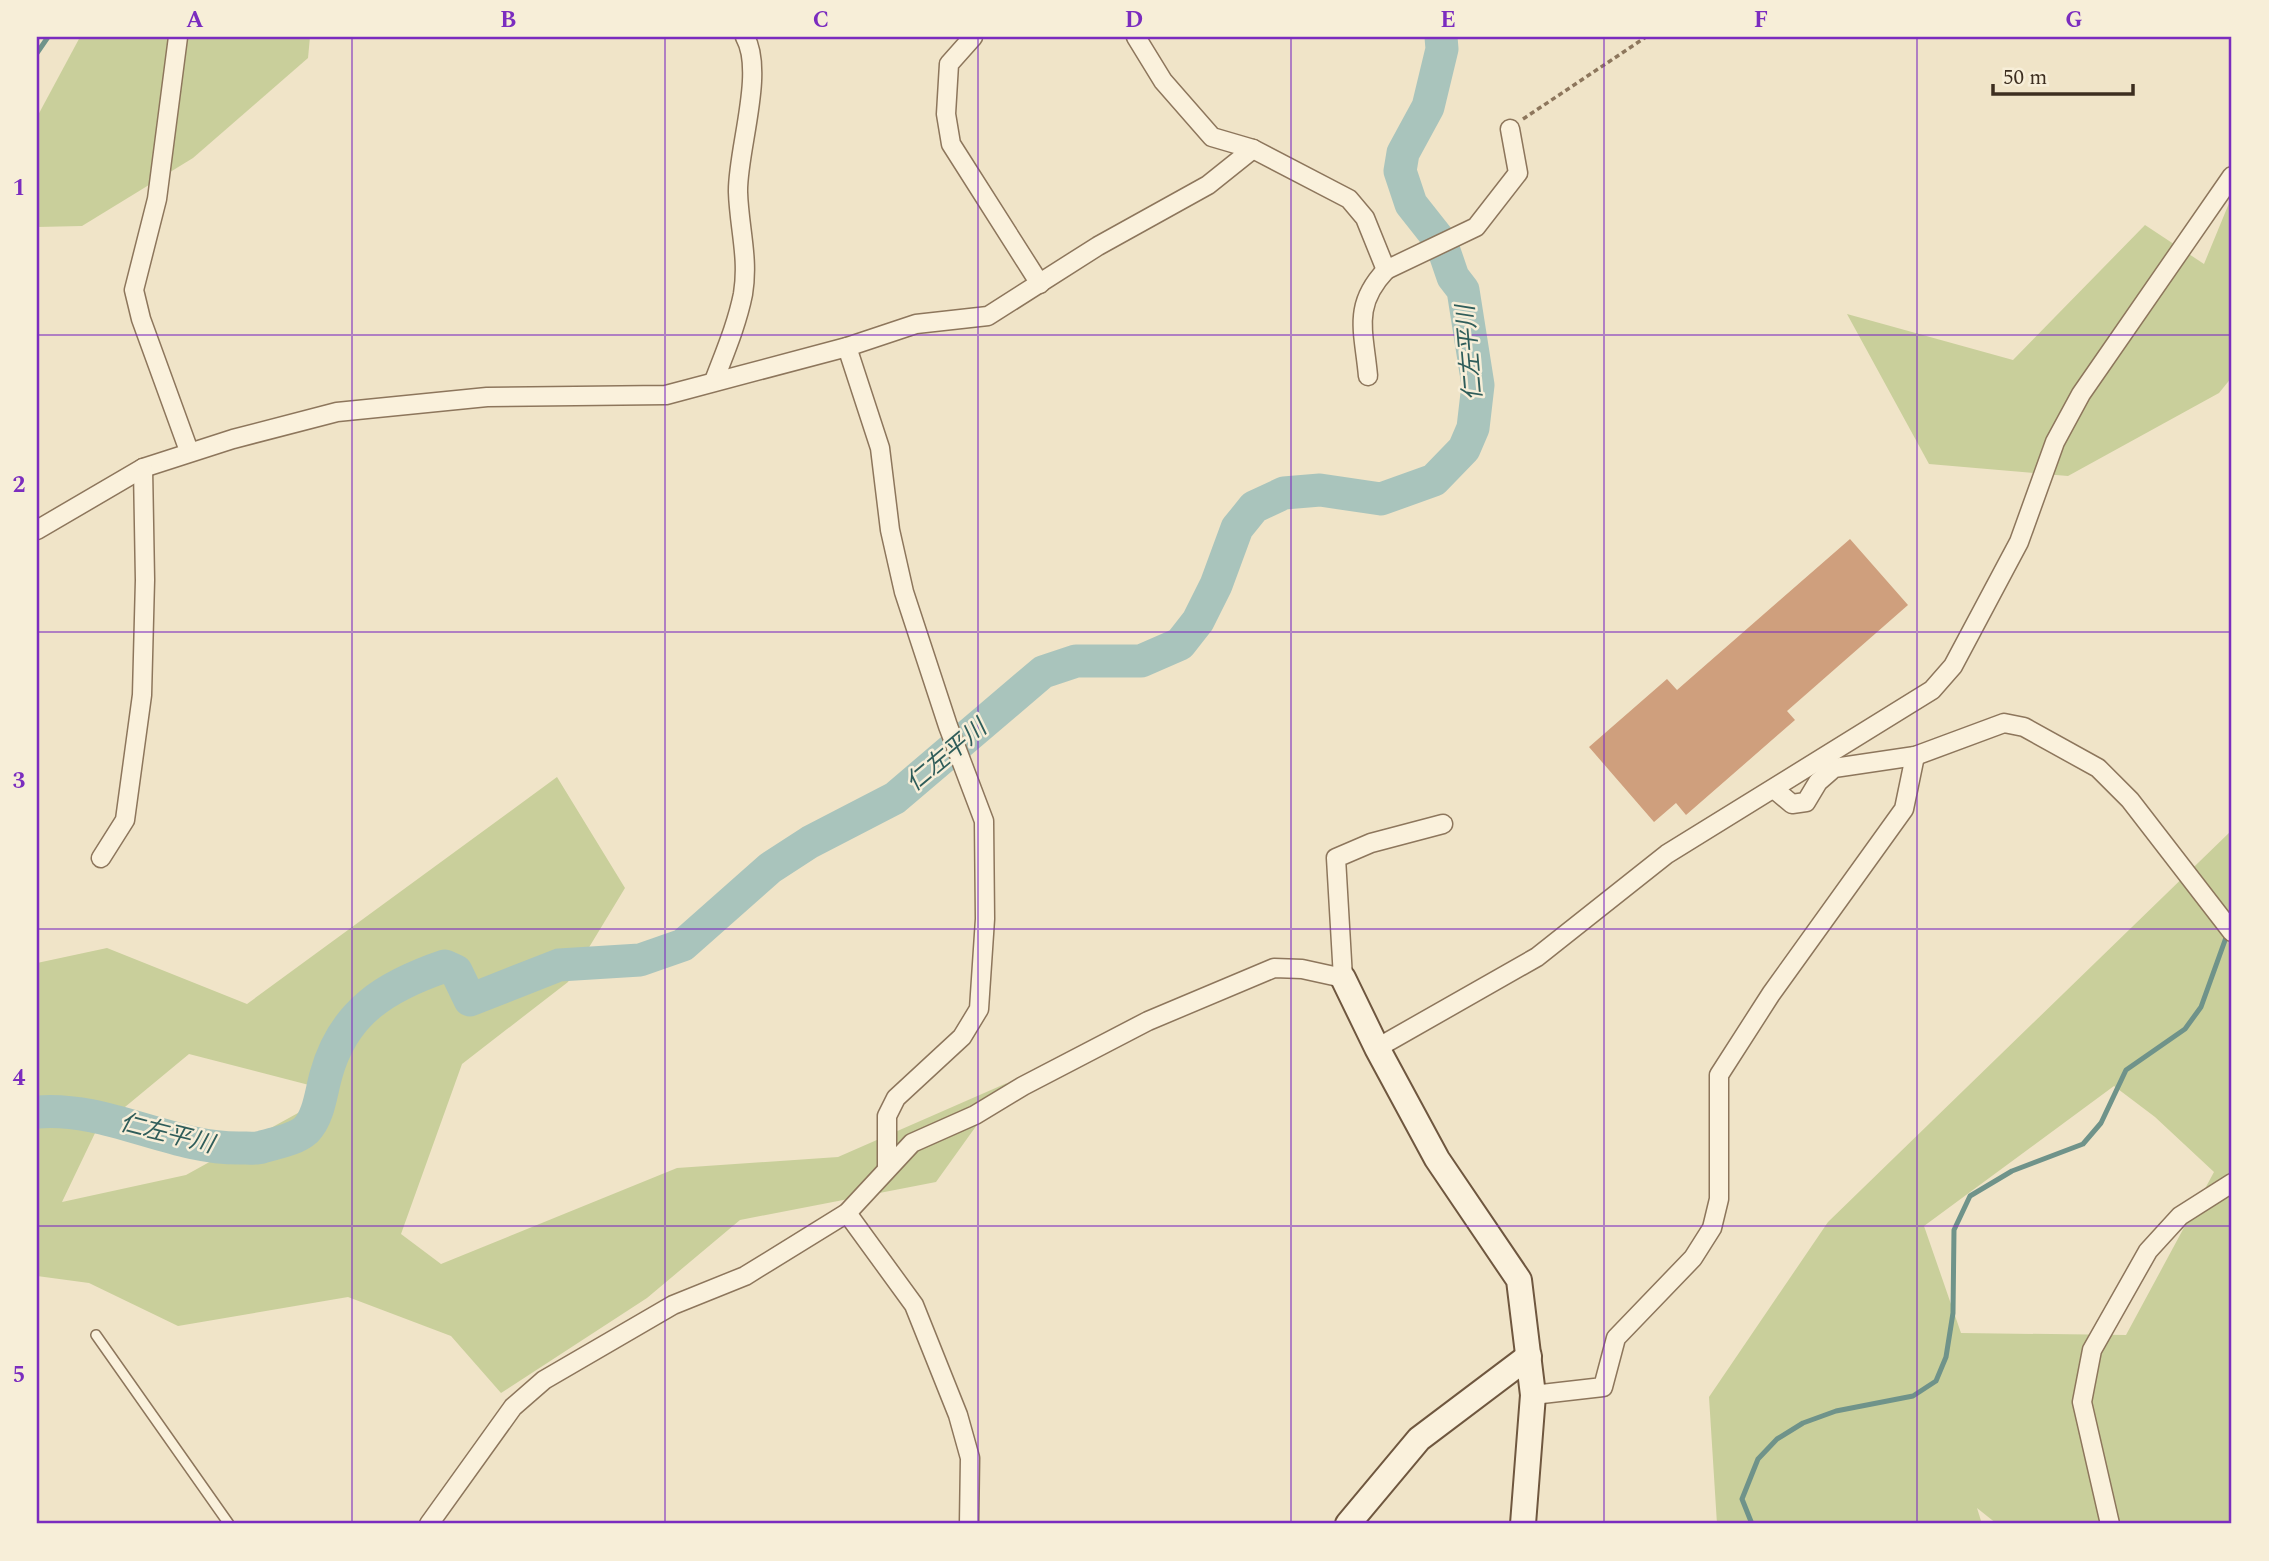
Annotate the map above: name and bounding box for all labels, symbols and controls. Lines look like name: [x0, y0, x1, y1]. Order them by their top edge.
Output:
text: A: [186, 3, 204, 38]
text: B: [500, 3, 516, 38]
text: C: [813, 3, 829, 38]
text: D: [1125, 3, 1143, 38]
text: E: [1440, 3, 1456, 38]
text: F: [1754, 3, 1768, 38]
text: G: [2065, 3, 2083, 38]
scale bar: [1993, 52, 2132, 96]
text: 50 m: [2003, 62, 2047, 94]
text: 1: [13, 171, 25, 206]
water label: 仁左平川: [1448, 301, 1492, 402]
text: 2: [13, 468, 26, 503]
water label: 仁左平川: [898, 709, 997, 800]
text: 3: [13, 764, 26, 799]
text: 4: [13, 1061, 26, 1096]
water label: 仁左平川: [116, 1105, 221, 1164]
text: 5: [13, 1358, 25, 1393]

